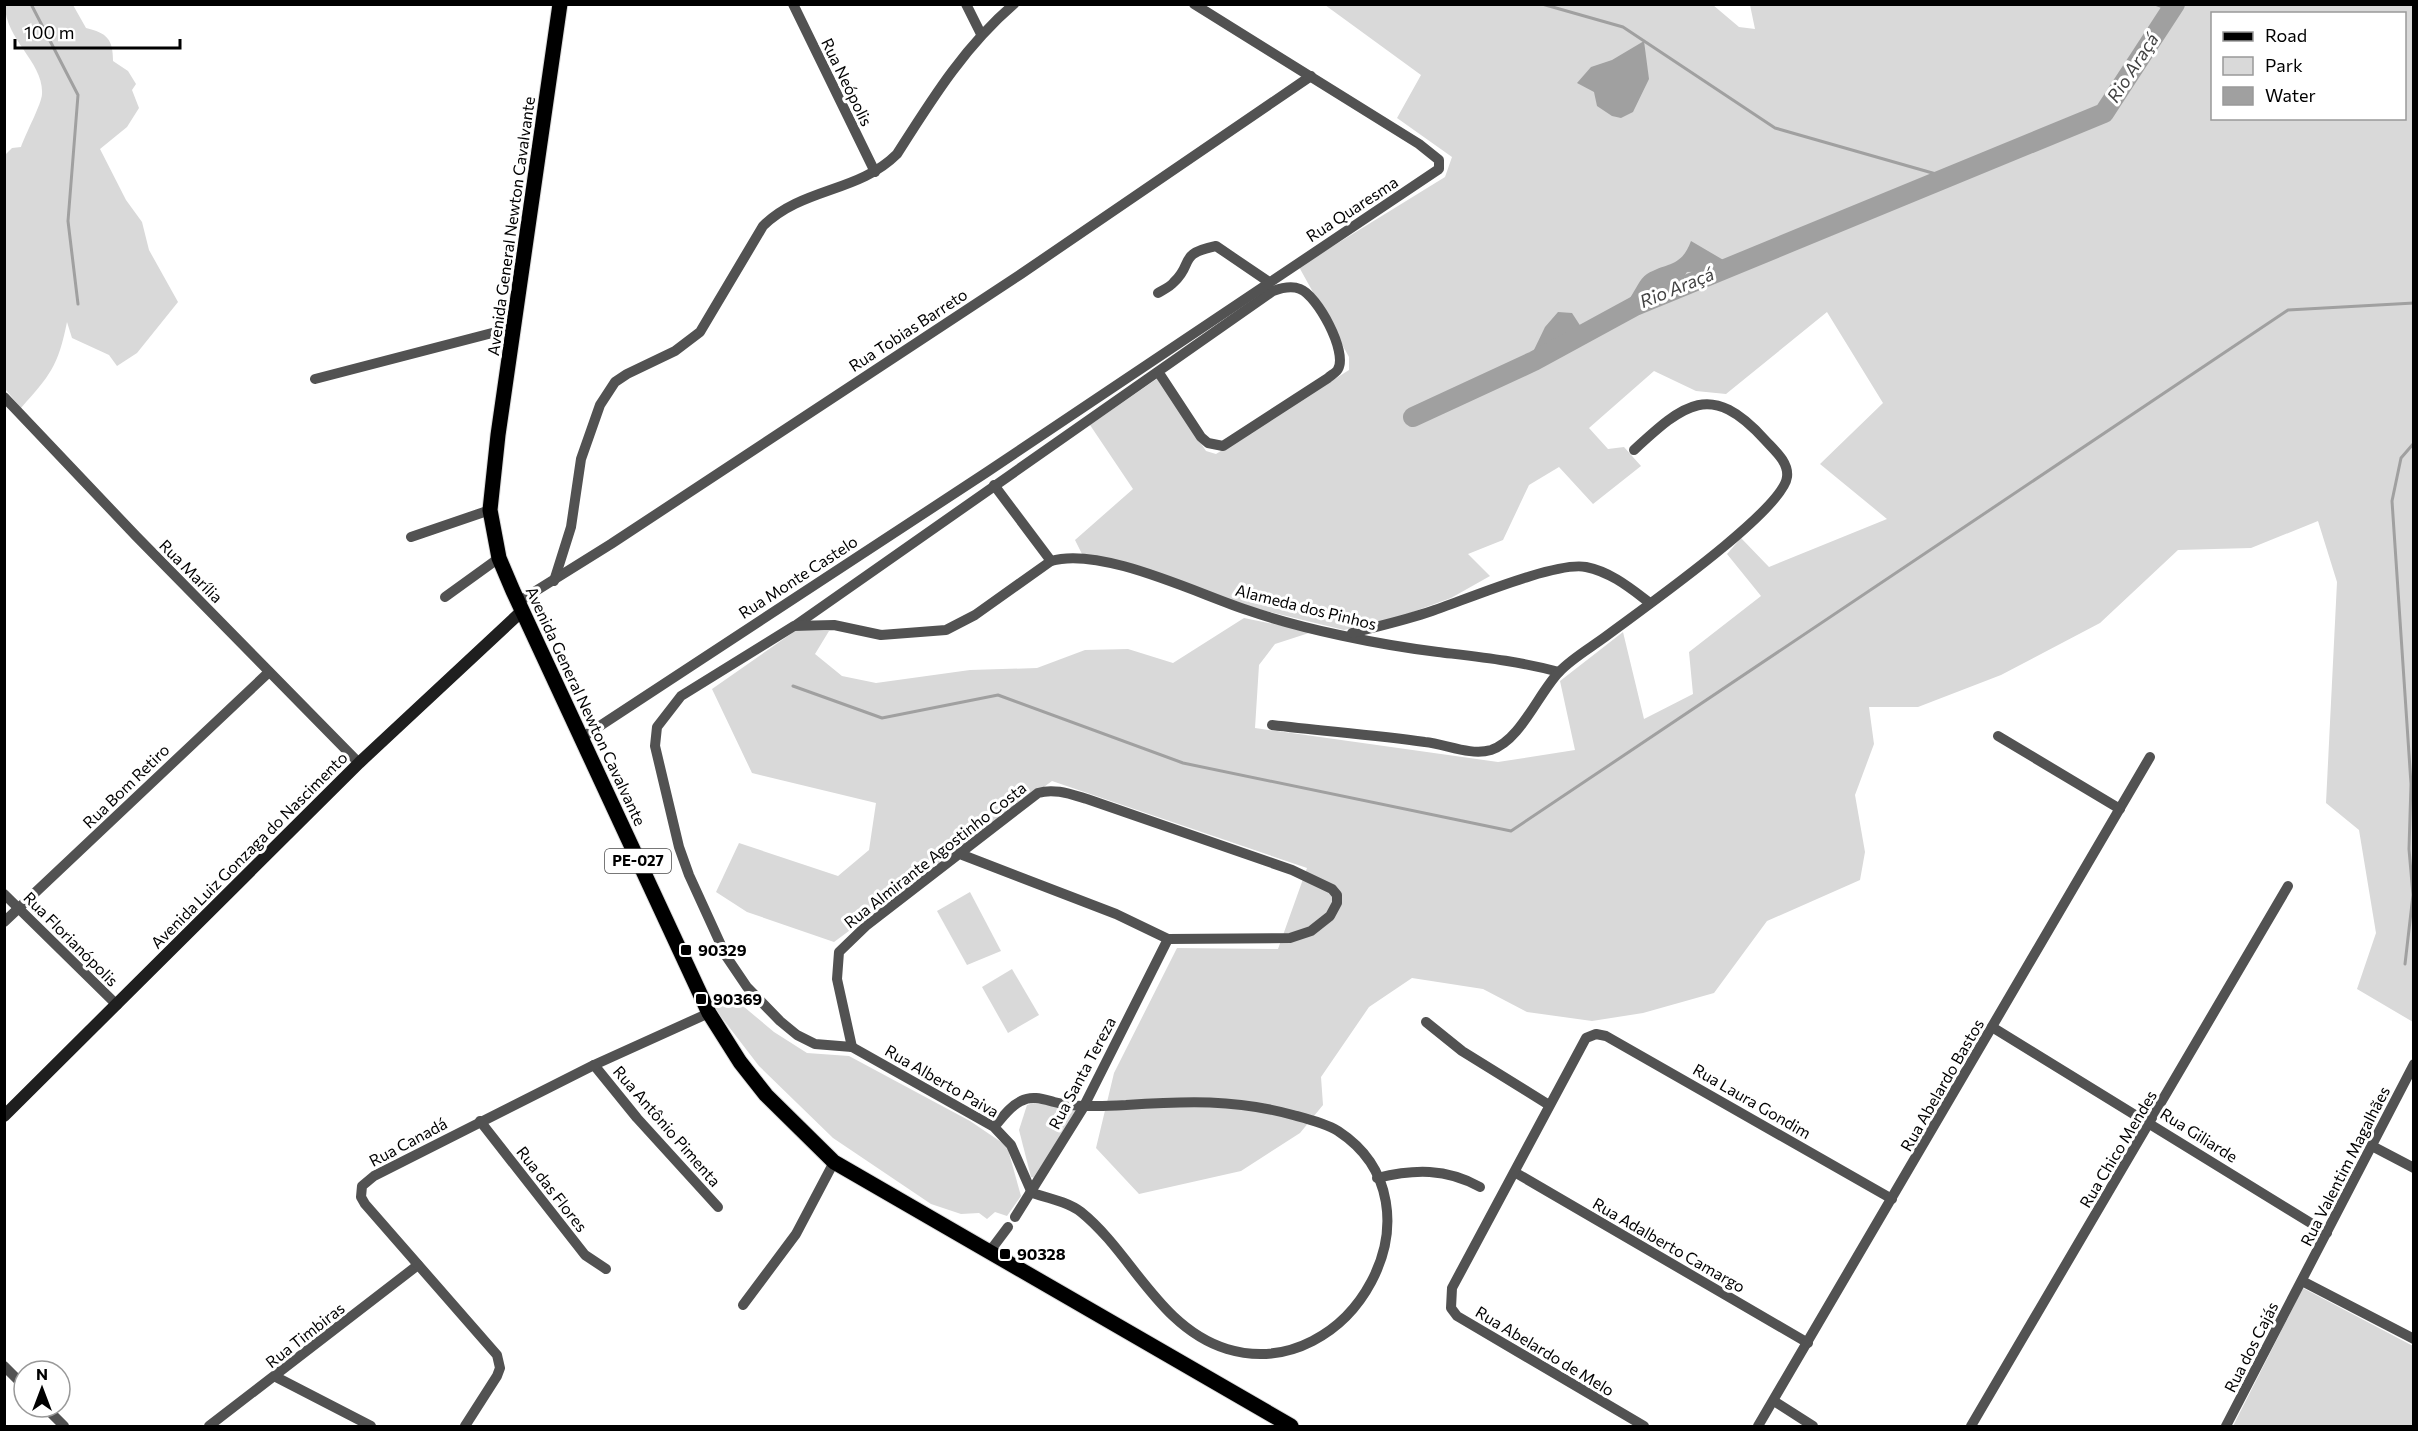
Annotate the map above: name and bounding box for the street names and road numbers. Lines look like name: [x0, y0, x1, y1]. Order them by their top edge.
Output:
street label: Rua Neópolis: [818, 35, 877, 129]
street label: Avenida General Newton Cavalvante: [483, 95, 538, 357]
street label: Rua Quaresma: [1302, 172, 1401, 245]
street label: Rua Tobias Barreto: [845, 284, 971, 375]
street label: Rua Monte Castelo: [735, 531, 861, 622]
street label: Rua Marília: [156, 535, 227, 606]
street label: Alameda dos Pinhos: [1234, 580, 1379, 633]
street label: Avenida General Newton Cavalvante: [523, 583, 650, 828]
street label: Rua Bom Retiro: [78, 740, 173, 832]
street label: Avenida Luiz Gonzaga do Nascimento: [147, 748, 351, 952]
street label: Rua Almirante Agostinho Costa: [840, 778, 1030, 932]
road number: PE-027: [605, 849, 671, 873]
street label: Rua Florianópolis: [20, 887, 123, 990]
street label: Rua Santa Tereza: [1044, 1013, 1119, 1132]
street label: Rua Abelardo Bastos: [1896, 1015, 1987, 1154]
street label: Rua Alberto Paiva: [882, 1040, 1003, 1121]
street label: Rua Laura Gondim: [1690, 1059, 1815, 1142]
street label: Rua Antônio Pimenta: [610, 1061, 725, 1190]
street label: Rua Valentim Magalhães: [2296, 1083, 2393, 1249]
street label: Rua Chico Mendes: [2075, 1087, 2160, 1211]
street label: Rua Giliarde: [2157, 1103, 2241, 1166]
street label: Rua Canadá: [366, 1113, 450, 1170]
street label: Rua das Flores: [513, 1142, 592, 1235]
street label: Rua Adalberto Camargo: [1590, 1193, 1749, 1296]
street label: Rua Timbiras: [261, 1298, 348, 1371]
street label: Rua dos Cajás: [2220, 1298, 2281, 1395]
street label: Rua Abelardo de Melo: [1472, 1302, 1618, 1400]

